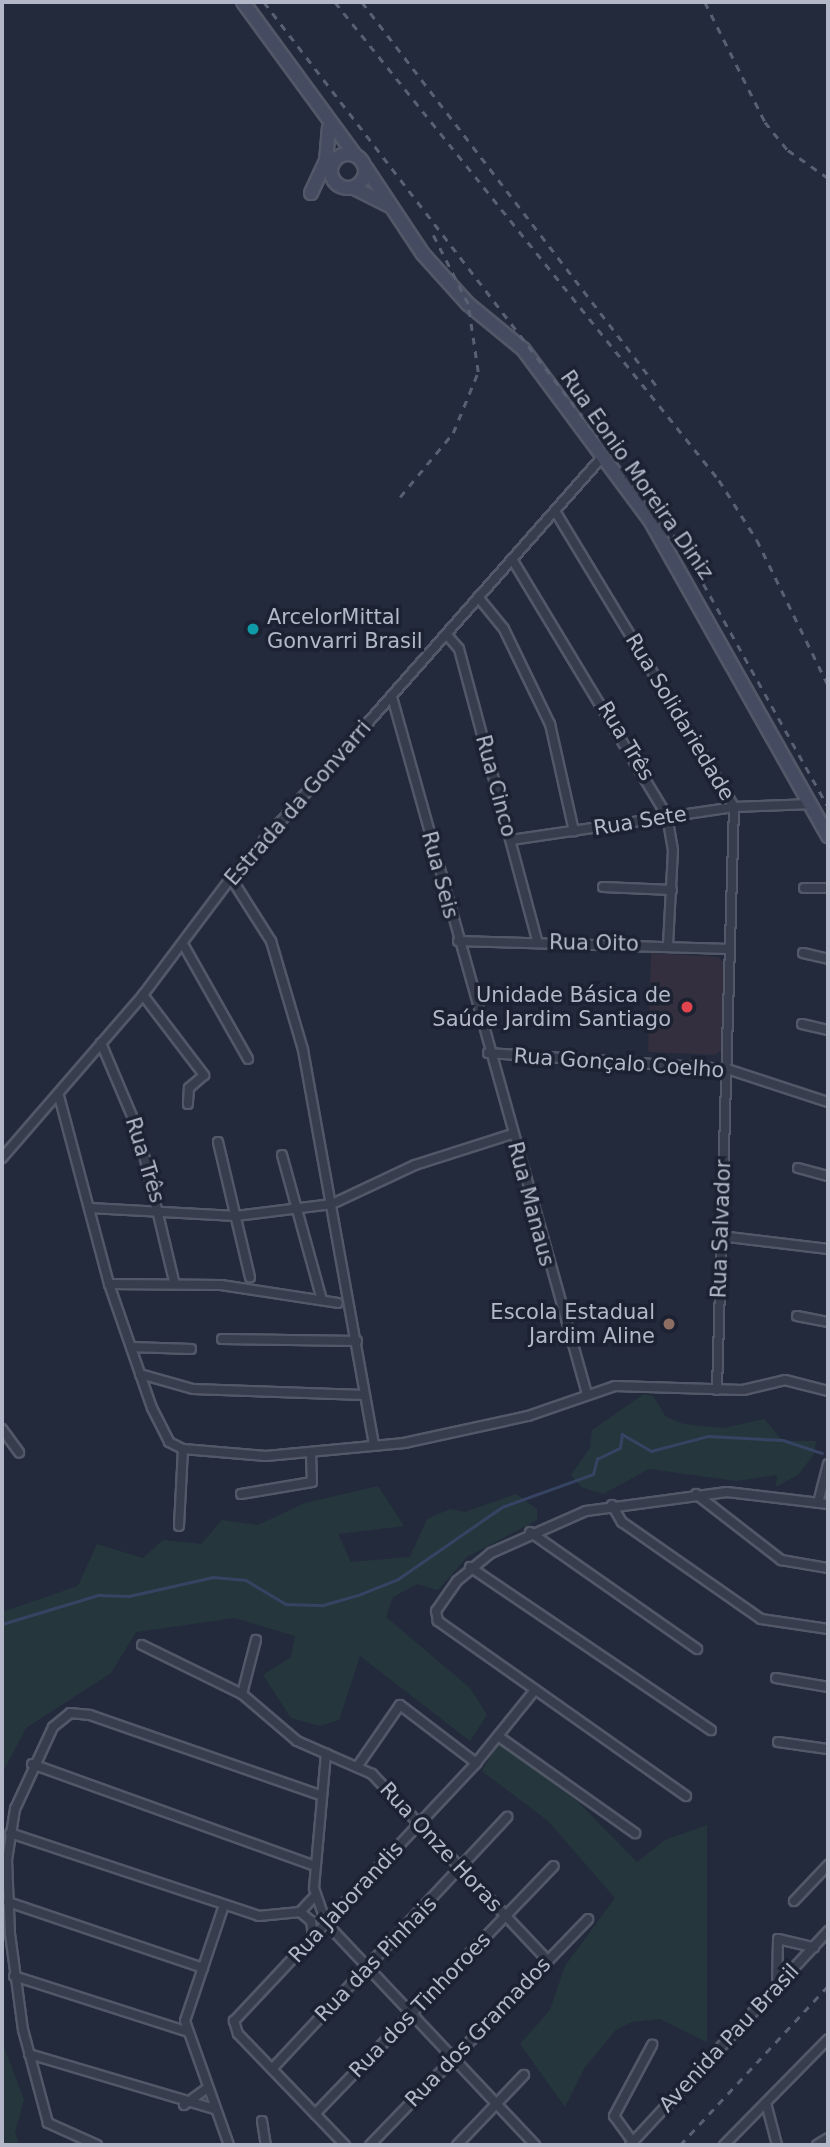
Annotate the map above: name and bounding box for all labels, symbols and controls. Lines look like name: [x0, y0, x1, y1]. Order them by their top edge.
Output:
street label: Rua Eonio Moreira Diniz: [555, 366, 719, 584]
place label: ArcelorMittal Gonvarri Brasil: [267, 604, 423, 654]
marker: ArcelorMittal Gonvarri Brasil: [245, 621, 261, 637]
street label: Rua Solidariedade: [620, 629, 740, 805]
street label: Rua Três: [592, 697, 660, 785]
street label: Estrada da Gonvarri: [220, 715, 376, 891]
street label: Rua Cinco: [470, 732, 522, 840]
street label: Rua Sete: [592, 801, 688, 841]
street label: Rua Seis: [416, 829, 464, 921]
street label: Rua Oito: [549, 930, 639, 956]
place label: Unidade Básica de Saúde Jardim Santiago: [432, 982, 671, 1032]
marker: Unidade Básica de Saúde Jardim Santiago: [677, 997, 697, 1017]
street label: Rua Gonçalo Coelho: [513, 1043, 725, 1083]
street label: Rua Três: [120, 1114, 170, 1206]
street label: Rua Manaus: [502, 1139, 560, 1269]
street label: Rua Salvador: [706, 1159, 736, 1299]
place label: Escola Estadual Jardim Aline: [490, 1299, 655, 1349]
marker: Escola Estadual Jardim Aline: [661, 1316, 677, 1332]
street label: Rua Onze Horas: [374, 1777, 508, 1917]
street label: Rua Jaborandis: [283, 1836, 409, 1968]
street label: Rua das Pinhais: [310, 1891, 442, 2027]
street label: Rua dos Tinhoroes: [344, 1927, 496, 2083]
street label: Rua dos Gramados: [400, 1952, 556, 2112]
street label: Avenida Pau Brasil: [654, 1959, 804, 2117]

